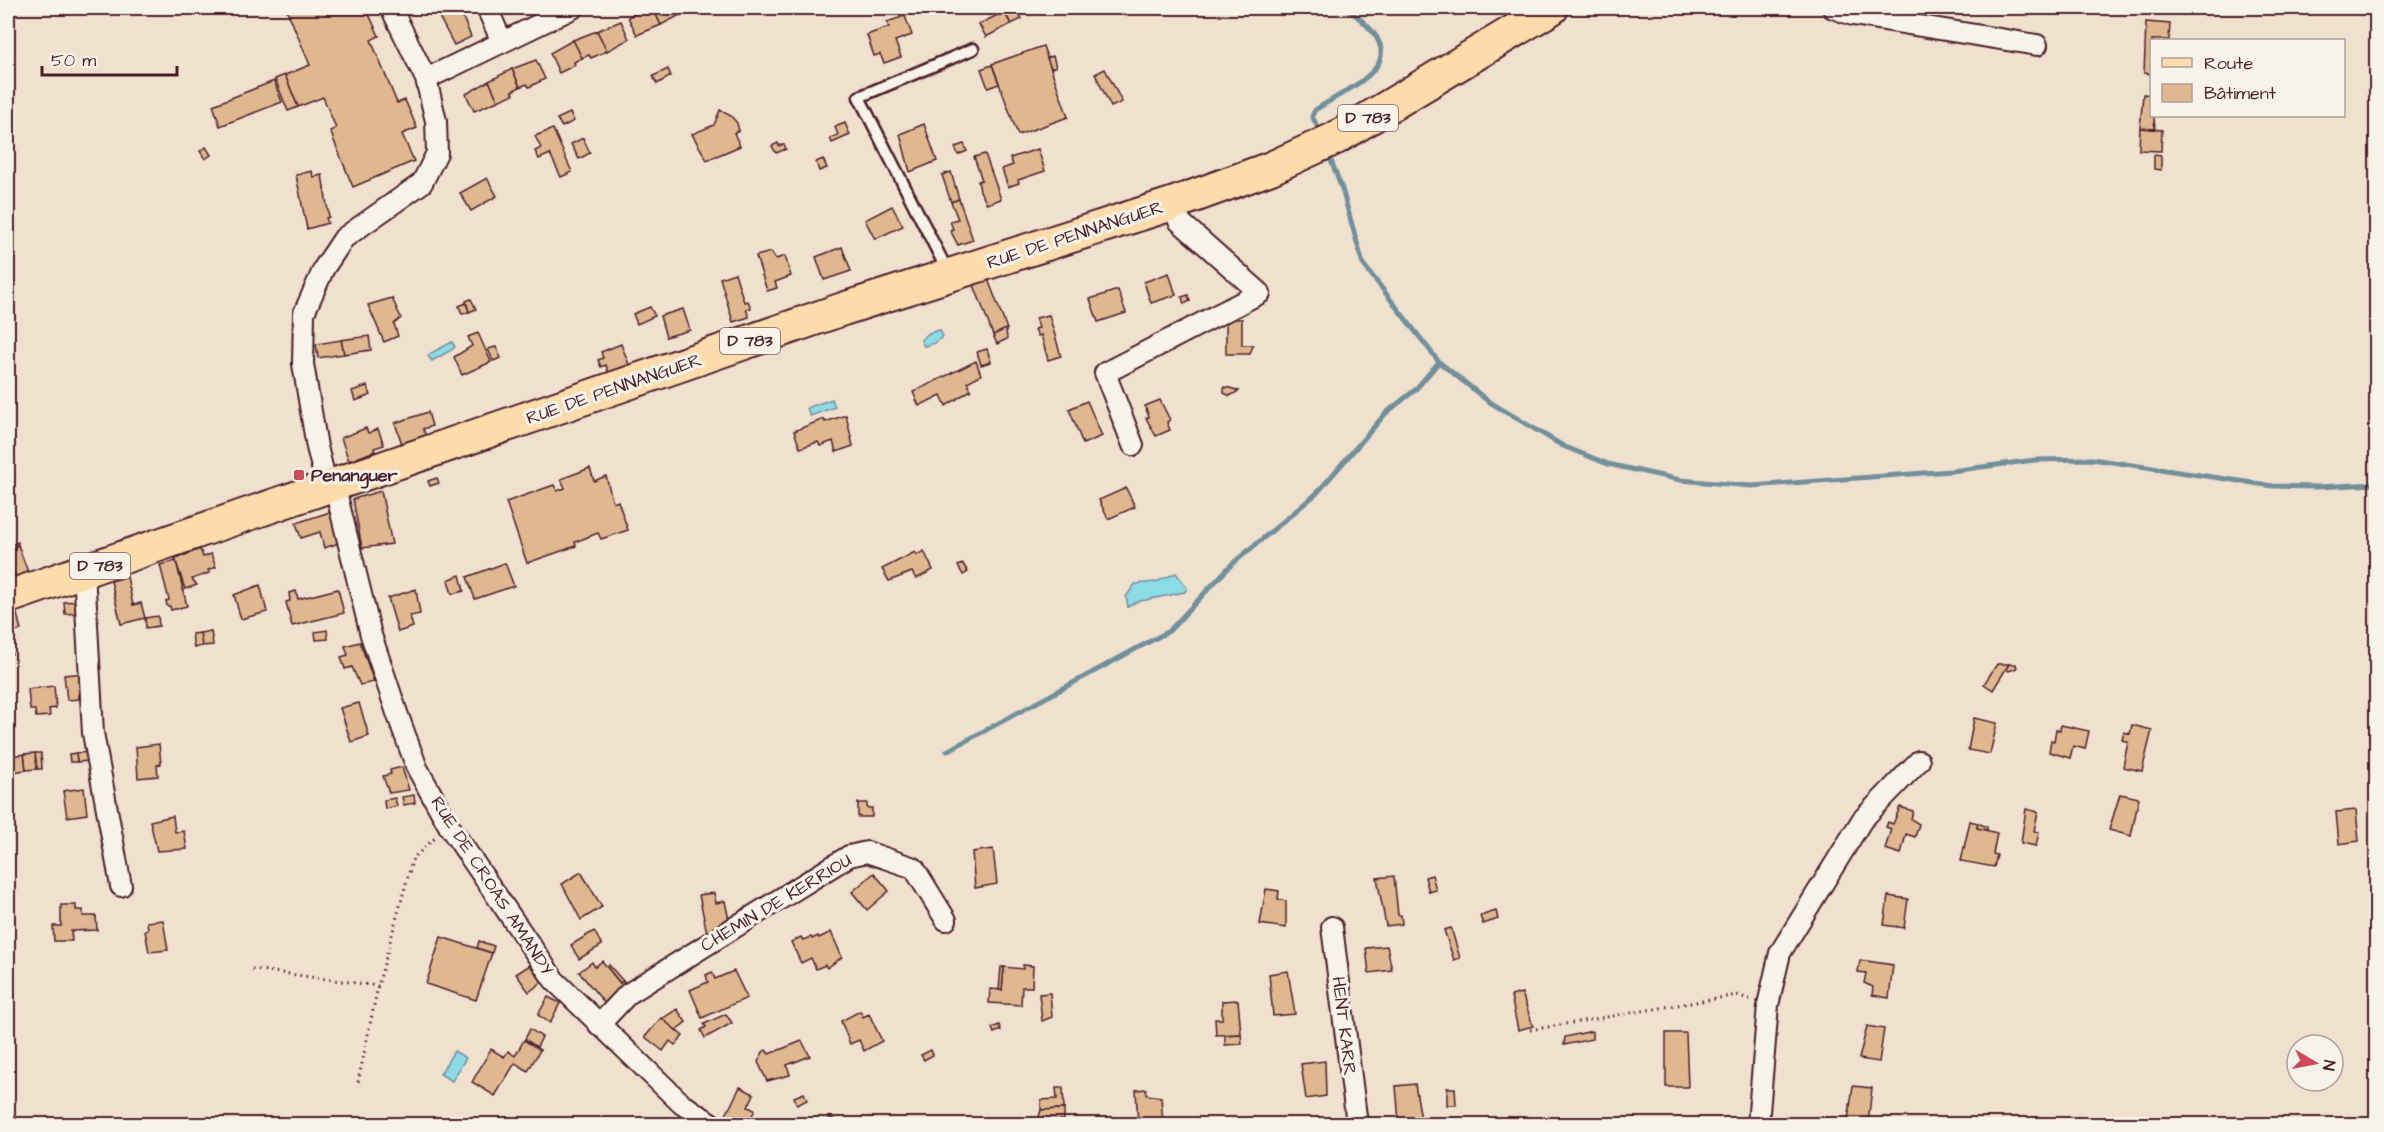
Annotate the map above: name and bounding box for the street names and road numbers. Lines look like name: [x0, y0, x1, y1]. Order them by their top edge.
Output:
road number: D 783: [1338, 105, 1398, 131]
street label: RUE DE PENNANGUER: [984, 195, 1166, 275]
road number: D 783: [720, 328, 780, 354]
street label: RUE DE PENNANGUER: [523, 347, 705, 431]
road number: D 783: [70, 553, 130, 579]
street label: RUE DE CROAS AMANDY: [425, 792, 560, 981]
street label: CHEMIN DE KERRIOU: [696, 848, 856, 958]
street label: HENT KARR: [1326, 975, 1362, 1077]

